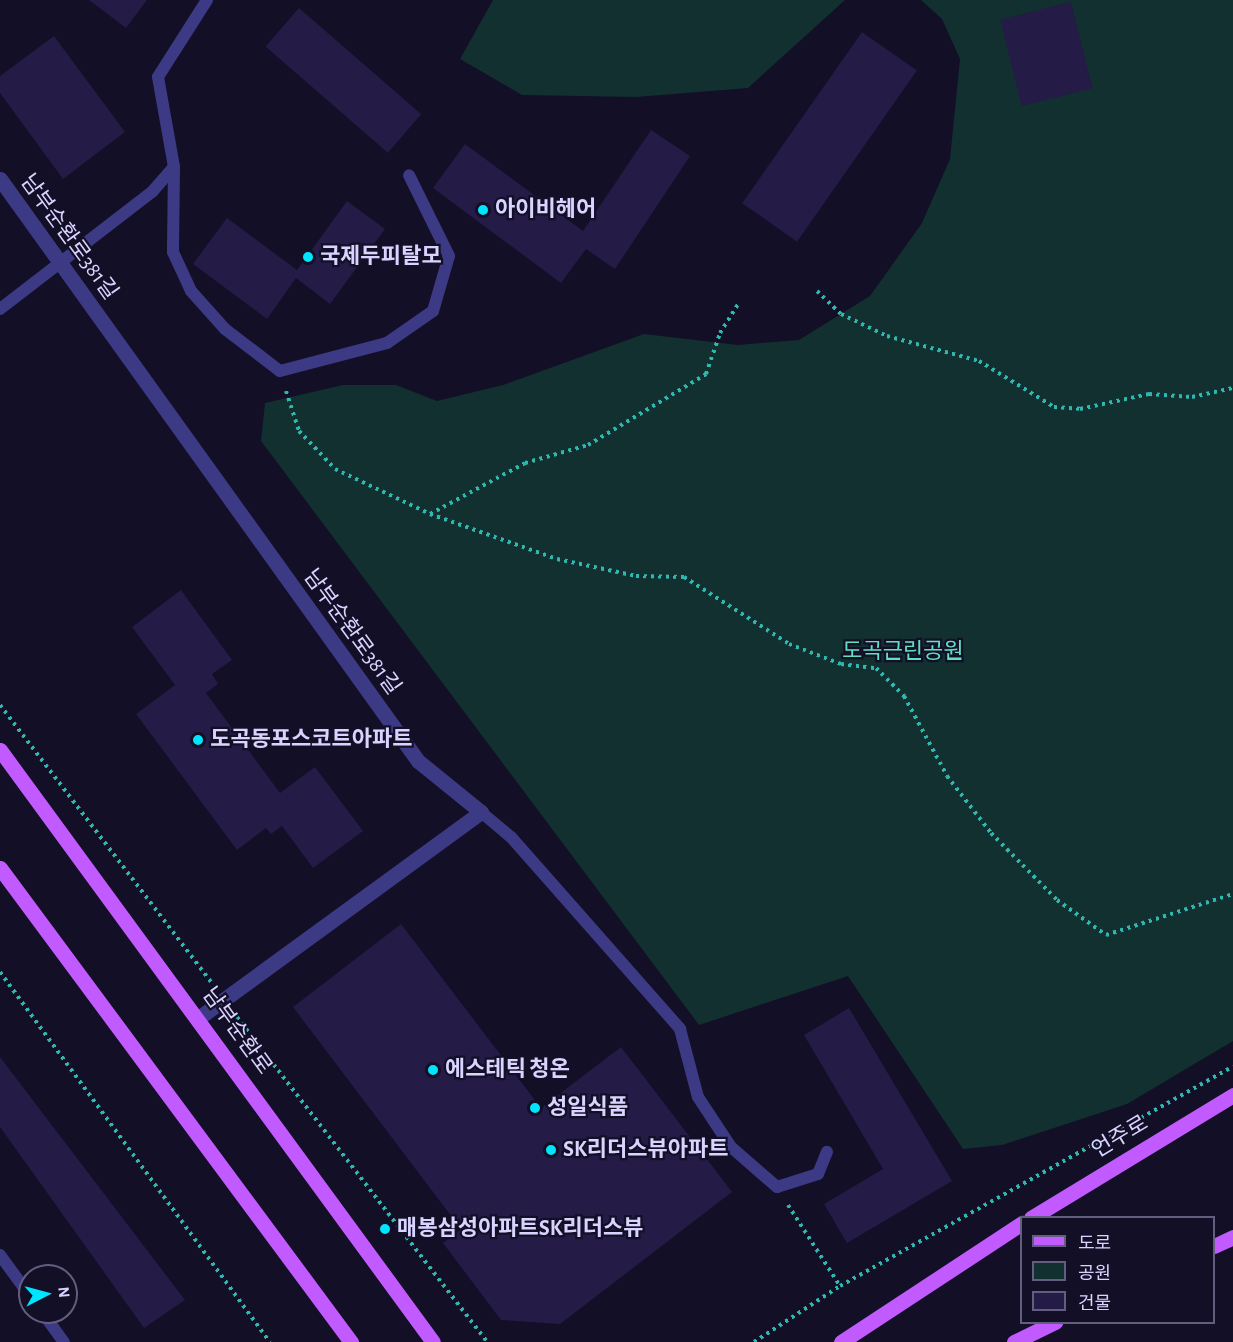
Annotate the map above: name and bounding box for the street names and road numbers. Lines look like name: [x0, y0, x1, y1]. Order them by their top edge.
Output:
street label: 남부순환로381길: [15, 169, 123, 305]
street label: 남부순환로381길: [298, 564, 406, 700]
street label: 남부순환로: [197, 982, 277, 1080]
street label: 언주로: [1087, 1110, 1153, 1164]

